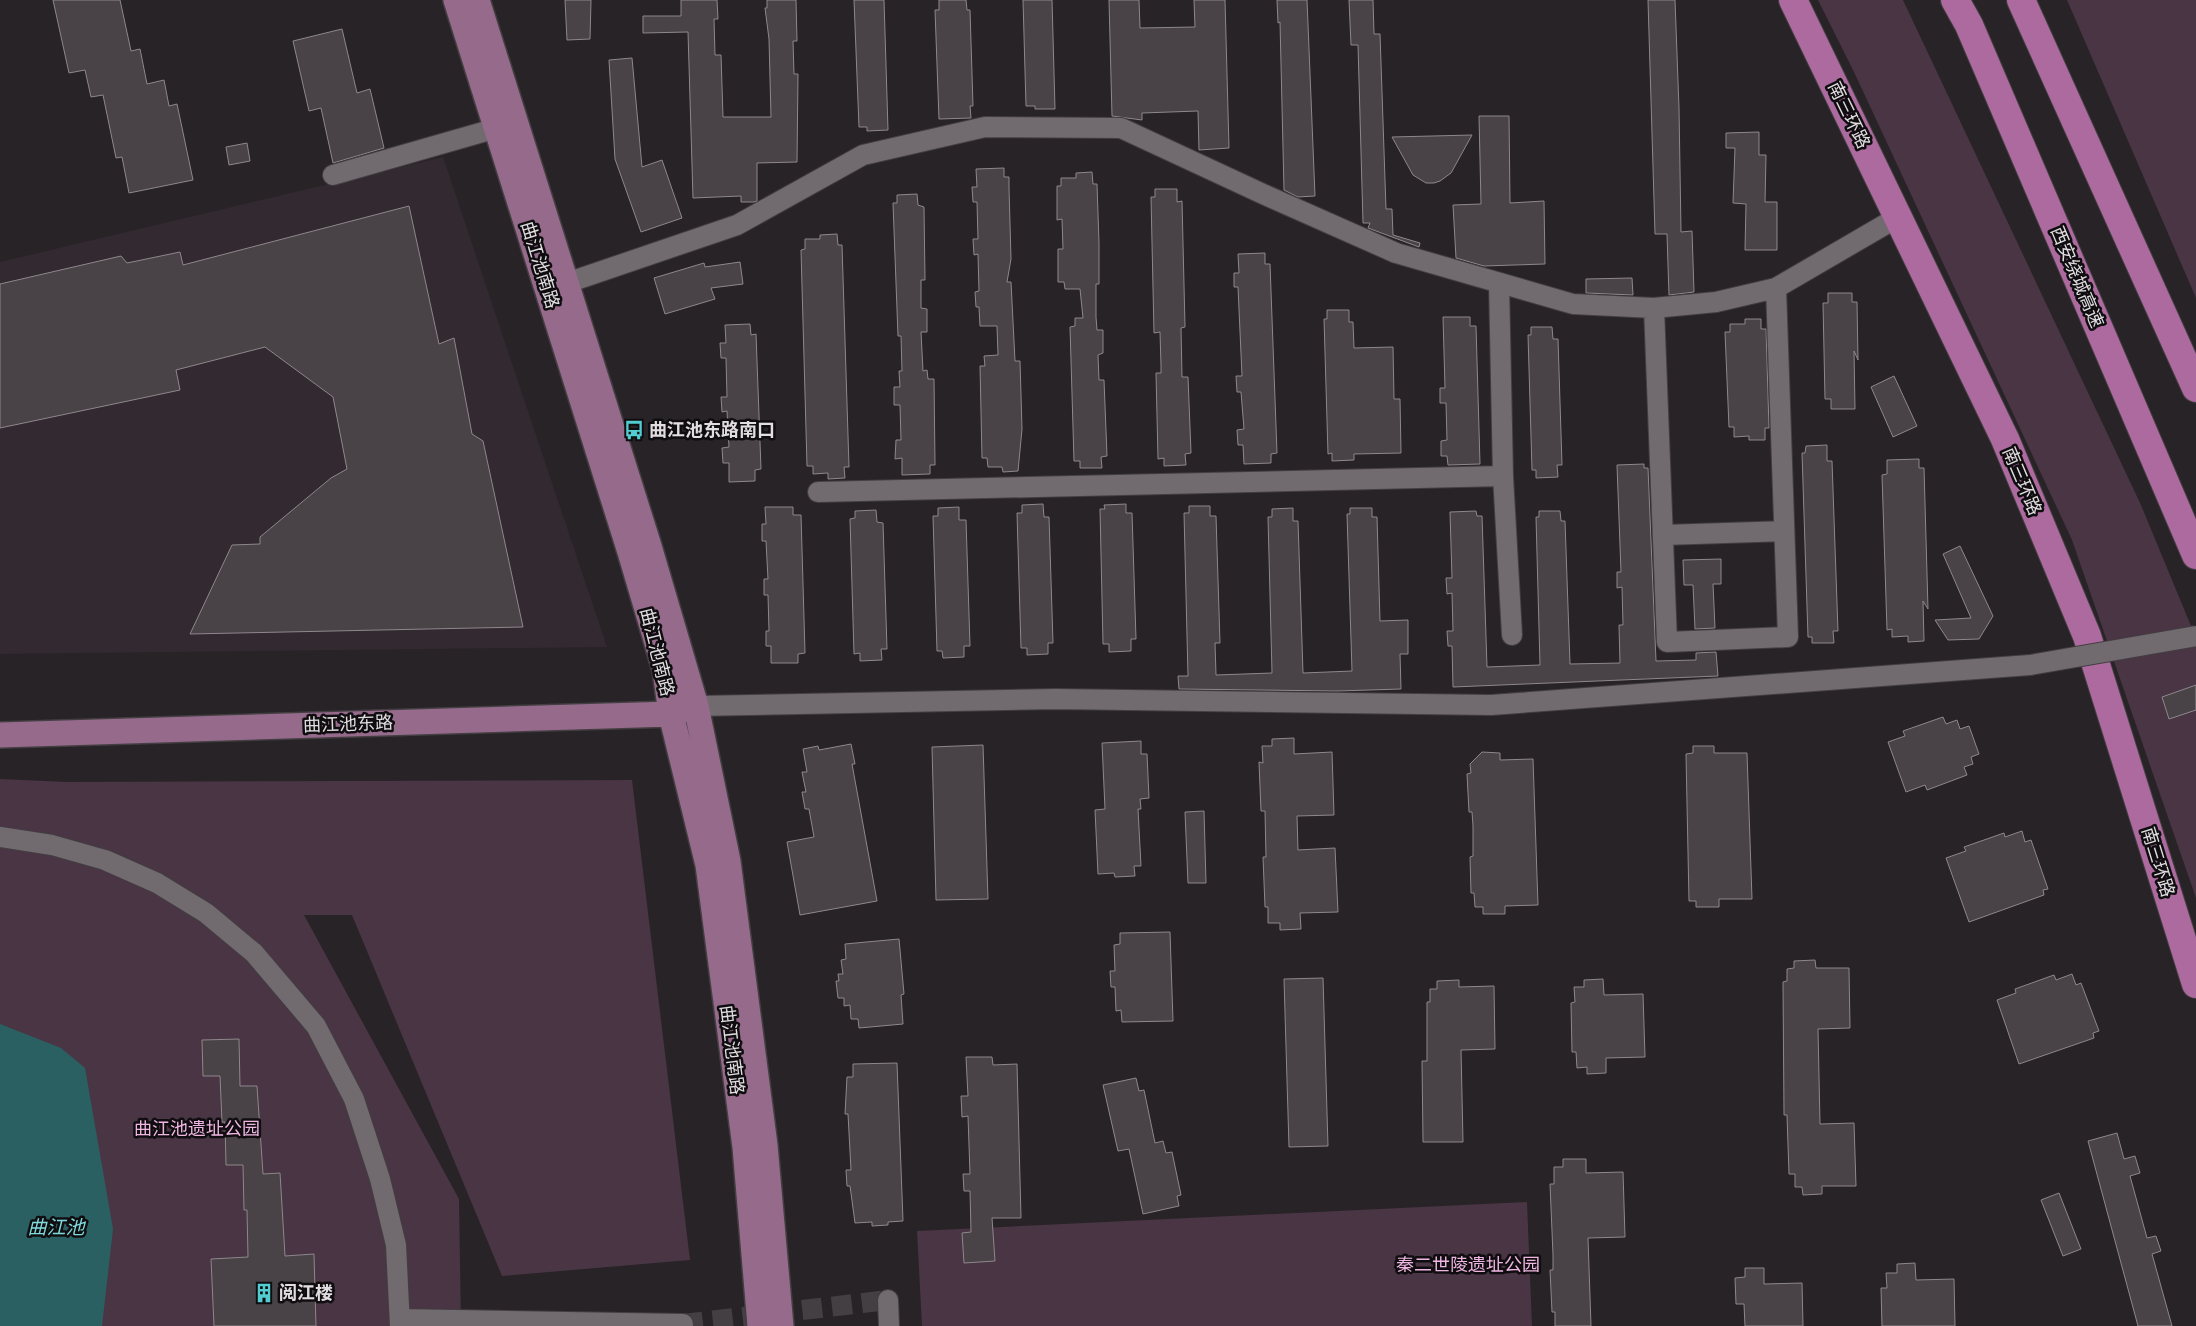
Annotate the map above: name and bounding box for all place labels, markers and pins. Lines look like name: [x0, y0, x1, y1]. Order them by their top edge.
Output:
bus stop icon: 曲江池东路南口: [623, 419, 645, 441]
place label: 曲江池东路南口: [649, 419, 775, 440]
building icon: 阅江楼: [253, 1282, 275, 1304]
place label: 阅江楼: [279, 1282, 333, 1303]

